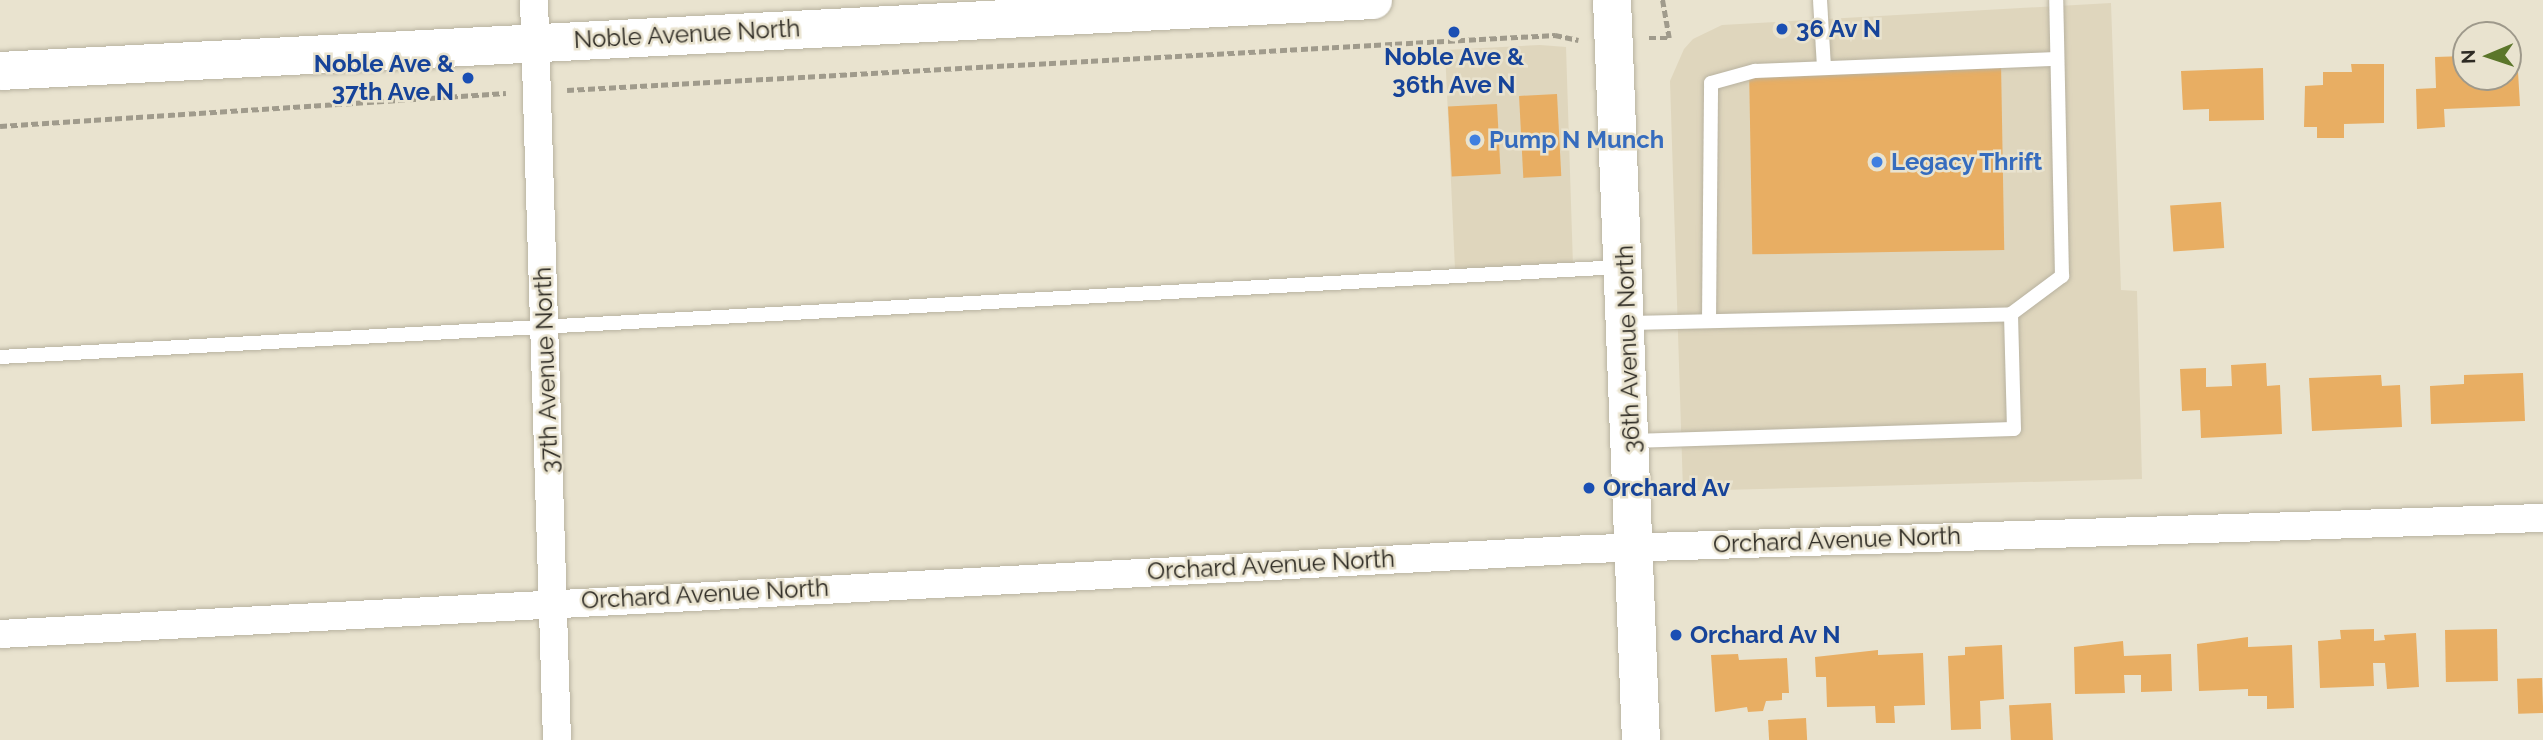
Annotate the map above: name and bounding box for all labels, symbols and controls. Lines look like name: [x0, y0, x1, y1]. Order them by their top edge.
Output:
street label: Noble Avenue North: [573, 14, 801, 54]
place label: 36 Av N: [1796, 15, 1882, 43]
marker: 36 Av N: [1774, 21, 1790, 37]
north arrow: [2452, 21, 2522, 91]
marker: Noble Ave & 36th Ave N: [1446, 24, 1462, 40]
place label: Noble Ave & 36th Ave N: [1384, 43, 1524, 99]
text: N: [2457, 49, 2479, 64]
place label: Noble Ave & 37th Ave N: [313, 50, 454, 106]
marker: Noble Ave & 37th Ave N: [460, 70, 476, 86]
place label: Pump N Munch: [1489, 126, 1664, 154]
marker: Pump N Munch: [1467, 132, 1483, 148]
place label: Legacy Thrift: [1891, 148, 2043, 176]
marker: Legacy Thrift: [1869, 154, 1885, 170]
street label: 36th Avenue North: [1610, 244, 1646, 454]
street label: 37th Avenue North: [528, 266, 564, 474]
place label: Orchard Av: [1603, 474, 1731, 502]
marker: Orchard Av: [1581, 480, 1597, 496]
street label: Orchard Avenue North: [1712, 521, 1962, 559]
street label: Orchard Avenue North: [1146, 544, 1396, 586]
street label: Orchard Avenue North: [580, 573, 830, 615]
place label: Orchard Av N: [1690, 621, 1842, 649]
marker: Orchard Av N: [1668, 627, 1684, 643]

